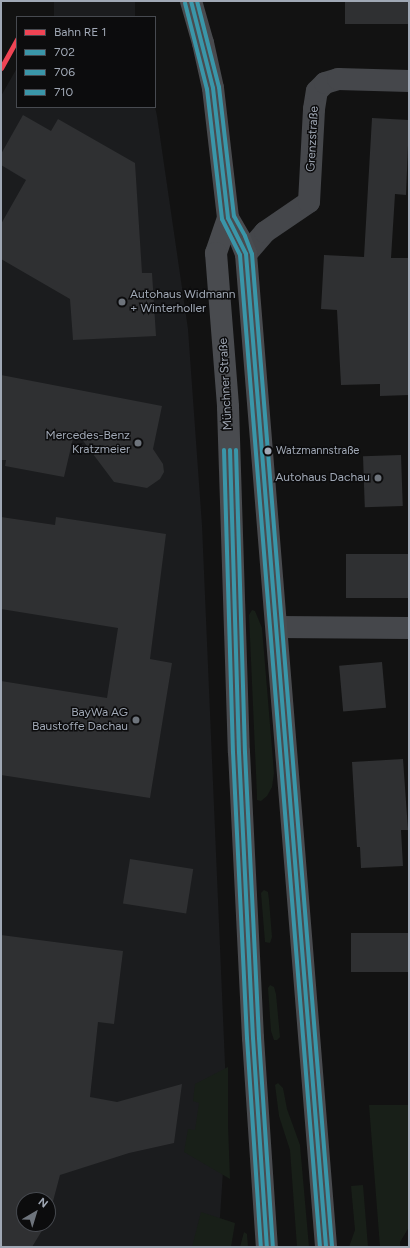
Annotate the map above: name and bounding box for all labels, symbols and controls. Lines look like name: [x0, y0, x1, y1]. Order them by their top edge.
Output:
legend: [16, 16, 156, 108]
text: Bahn RE 1: [54, 25, 106, 39]
text: 702: [54, 45, 75, 59]
text: 706: [54, 65, 75, 79]
text: 710: [54, 85, 73, 99]
street label: Grenzstraße: [304, 106, 322, 172]
place label: Autohaus Widmann + Winterholler: [130, 288, 235, 316]
marker: Autohaus Widmann + Winterholler: [117, 297, 127, 307]
street label: Münchner Straße: [216, 337, 236, 431]
place label: Mercedes-Benz Kratzmeier: [46, 429, 130, 457]
marker: Mercedes-Benz Kratzmeier: [133, 438, 143, 448]
place label: Watzmannstraße: [276, 444, 359, 458]
marker: Watzmannstraße: [263, 446, 273, 456]
place label: Autohaus Dachau: [275, 471, 370, 485]
marker: Autohaus Dachau: [373, 473, 383, 483]
place label: BayWa AG Baustoffe Dachau: [32, 706, 128, 734]
marker: BayWa AG Baustoffe Dachau: [131, 715, 141, 725]
north arrow: [16, 1192, 56, 1232]
text: N: [36, 1195, 50, 1211]

